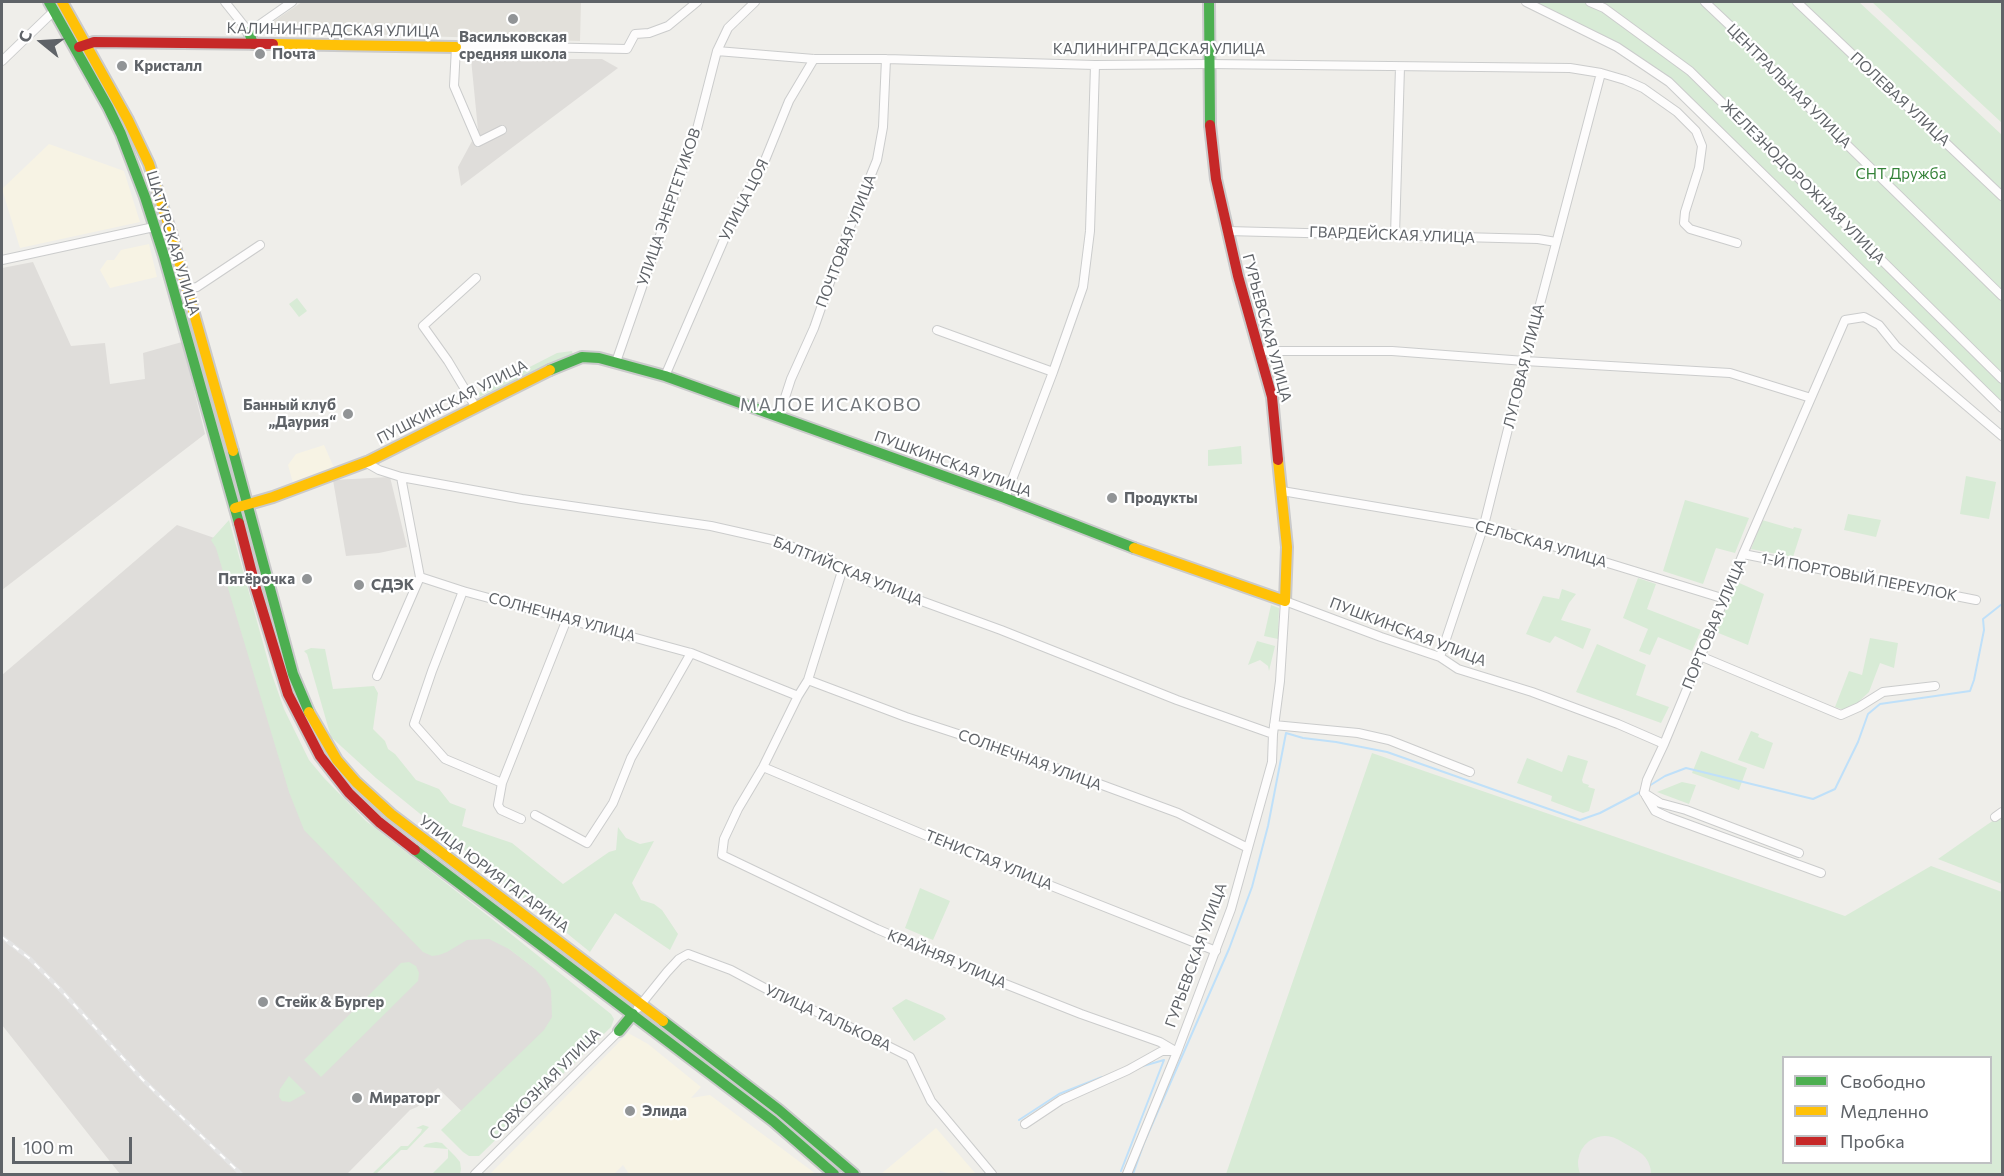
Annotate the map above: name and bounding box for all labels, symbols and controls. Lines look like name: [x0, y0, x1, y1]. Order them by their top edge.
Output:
north arrow: [12, 12, 72, 72]
marker: Васильковская средняя школа: [506, 12, 520, 26]
street label: КАЛИНИНГРАДСКАЯ УЛИЦА: [226, 19, 440, 41]
street label: ЦЕНТРАЛЬНАЯ УЛИЦА: [1723, 20, 1855, 152]
text: С: [14, 28, 35, 44]
place label: Васильковская средняя школа: [459, 28, 567, 63]
street label: КАЛИНИНГРАДСКАЯ УЛИЦА: [1053, 40, 1265, 58]
place label: Почта: [272, 45, 315, 63]
marker: Почта: [253, 47, 267, 61]
street label: ПОЛЕВАЯ УЛИЦА: [1847, 48, 1953, 150]
place label: Кристалл: [134, 57, 202, 75]
marker: Кристалл: [115, 59, 129, 73]
street label: ЖЕЛЕЗНОДОРОЖНАЯ УЛИЦА: [1717, 96, 1889, 268]
street label: УЛИЦА ЭНЕРГЕТИКОВ: [634, 126, 704, 288]
street label: УЛИЦА ЦОЯ: [716, 156, 772, 244]
park label: СНТ Дружба: [1856, 165, 1946, 183]
street label: ШАТУРСКАЯ УЛИЦА: [142, 168, 204, 318]
street label: ПОЧТОВАЯ УЛИЦА: [812, 172, 880, 310]
street label: ГВАРДЕЙСКАЯ УЛИЦА: [1309, 223, 1475, 247]
street label: ГУРЬЕВСКАЯ УЛИЦА: [1239, 252, 1295, 404]
street label: ЛУГОВАЯ УЛИЦА: [1500, 302, 1548, 430]
street label: ПУШКИНСКАЯ УЛИЦА: [374, 356, 530, 448]
district label: МАЛОЕ ИСАКОВО: [740, 394, 922, 416]
place label: Банный клуб „Даурия“: [243, 396, 336, 431]
marker: Банный клуб „Даурия“: [341, 407, 355, 421]
street label: ПУШКИНСКАЯ УЛИЦА: [872, 427, 1034, 501]
place label: Продукты: [1124, 489, 1198, 507]
marker: Продукты: [1105, 491, 1119, 505]
street label: СЕЛЬСКАЯ УЛИЦА: [1473, 517, 1609, 571]
street label: БАЛТИЙСКАЯ УЛИЦА: [770, 533, 926, 609]
street label: 1-Й ПОРТОВЫЙ ПЕРЕУЛОК: [1760, 549, 1958, 605]
street label: ПОРТОВАЯ УЛИЦА: [1678, 556, 1750, 692]
place label: Пятёрочка: [218, 570, 295, 588]
marker: Пятёрочка: [300, 572, 314, 586]
place label: СДЭК: [371, 576, 414, 594]
marker: СДЭК: [352, 578, 366, 592]
street label: СОЛНЕЧНАЯ УЛИЦА: [487, 589, 637, 645]
street label: ПУШКИНСКАЯ УЛИЦА: [1327, 594, 1489, 670]
street label: СОЛНЕЧНАЯ УЛИЦА: [956, 726, 1104, 794]
street label: УЛИЦА ЮРИЯ ГАГАРИНА: [415, 812, 573, 936]
street label: ТЕНИСТАЯ УЛИЦА: [923, 826, 1055, 894]
street label: ГУРЬЕВСКАЯ УЛИЦА: [1161, 880, 1231, 1030]
street label: КРАЙНЯЯ УЛИЦА: [885, 926, 1009, 992]
street label: УЛИЦА ТАЛЬКОВА: [762, 981, 894, 1055]
place label: Стейк & Бургер: [275, 993, 384, 1011]
marker: Стейк & Бургер: [256, 995, 270, 1009]
street label: СОВХОЗНАЯ УЛИЦА: [485, 1024, 605, 1144]
legend: [1782, 1056, 1992, 1164]
text: Свободно: [1840, 1070, 1926, 1092]
place label: Мираторг: [369, 1089, 440, 1107]
marker: Мираторг: [350, 1091, 364, 1105]
text: Медленно: [1840, 1100, 1929, 1122]
place label: Элида: [642, 1102, 687, 1120]
marker: Элида: [623, 1104, 637, 1118]
scale bar: [15, 1125, 135, 1163]
text: Пробка: [1840, 1130, 1905, 1152]
text: 100 m: [23, 1136, 73, 1158]

